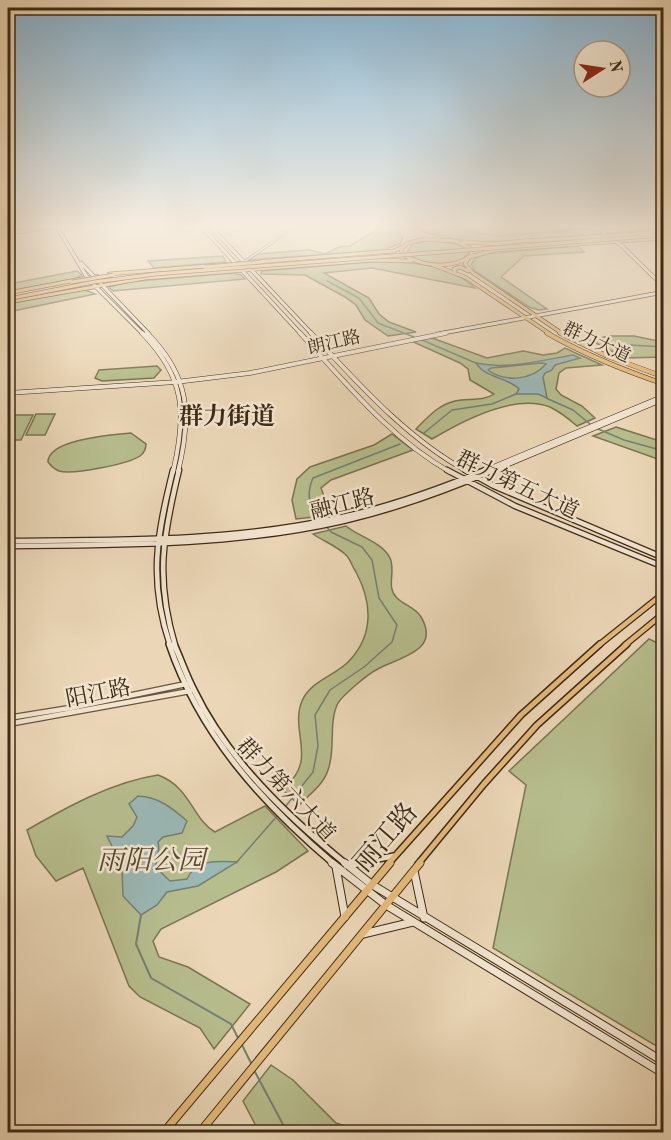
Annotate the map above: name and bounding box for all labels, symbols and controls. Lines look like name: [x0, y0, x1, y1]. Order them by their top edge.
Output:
north arrow: [572, 39, 632, 99]
text: N: [606, 59, 624, 75]
street label: 群力大道: [560, 318, 634, 366]
street label: 朗江路: [305, 326, 363, 358]
district label: 群力街道: [179, 403, 275, 430]
street label: 群力第五大道: [453, 446, 582, 524]
street label: 融江路: [307, 484, 377, 524]
street label: 阳江路: [63, 675, 133, 711]
street label: 群力第六大道: [232, 733, 340, 846]
street label: 丽江路: [348, 797, 423, 877]
park label: 雨阳公园: [97, 846, 209, 875]

